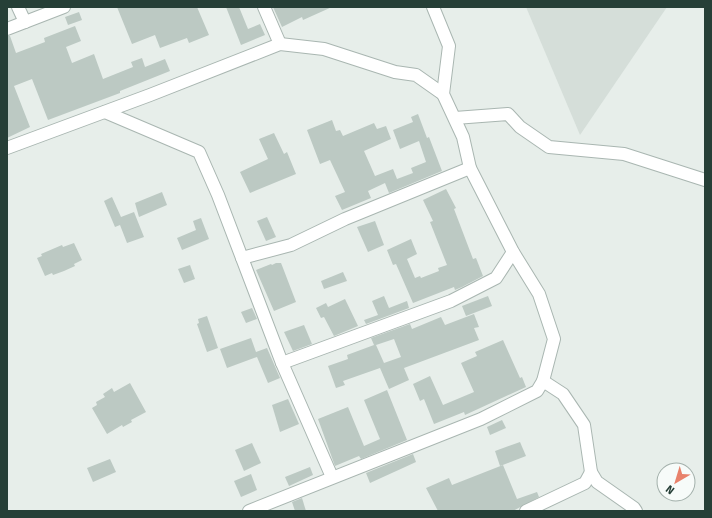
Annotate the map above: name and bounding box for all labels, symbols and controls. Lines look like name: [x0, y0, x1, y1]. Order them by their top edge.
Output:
north arrow: [656, 462, 696, 502]
text: N: [663, 482, 677, 497]

